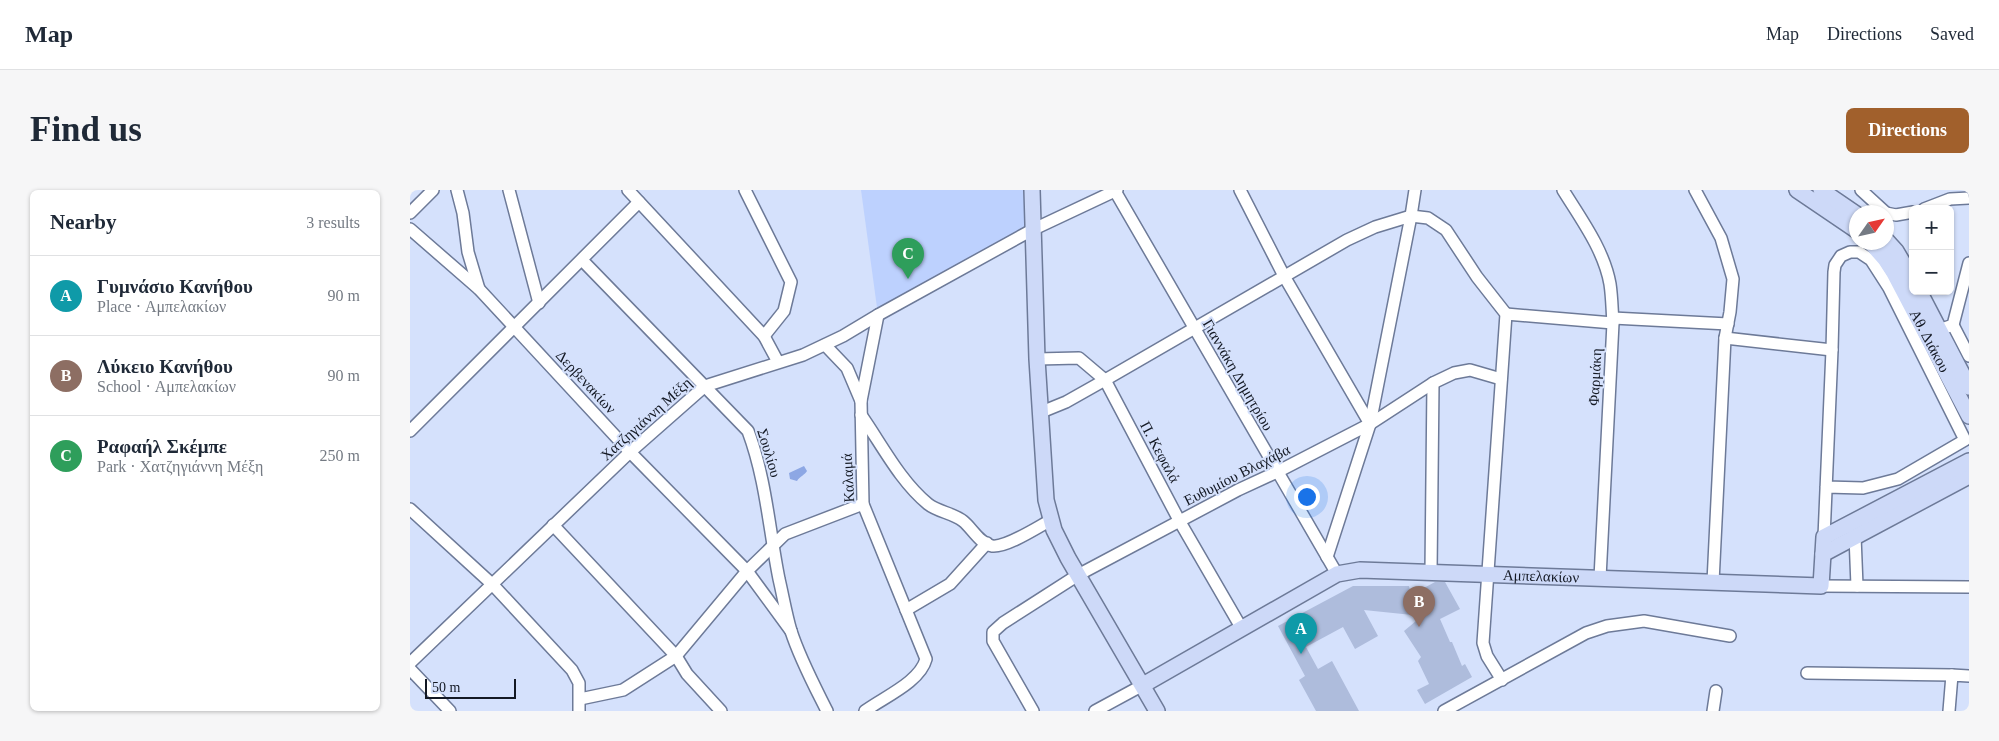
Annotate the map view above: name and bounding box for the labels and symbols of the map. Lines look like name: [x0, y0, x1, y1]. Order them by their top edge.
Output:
north arrow: [1849, 205, 1894, 250]
pin: C: [892, 238, 924, 279]
street label: Αθ. Διάκου: [1907, 307, 1953, 375]
street label: Γιαννάκη Δημητρίου: [1200, 317, 1276, 433]
street label: Δερβενακίων: [553, 347, 619, 417]
street label: Φαρμάκη: [1586, 348, 1605, 406]
street label: Χατζηγιάννη Μέξη: [598, 374, 695, 464]
street label: Π. Κεφαλά: [1137, 419, 1183, 486]
street label: Σουλίου: [754, 427, 784, 479]
street label: Ευθυμίου Βλαχάβα: [1181, 441, 1293, 509]
street label: Καλαμά: [839, 453, 857, 503]
your location: [1294, 484, 1320, 510]
street label: Αμπελακίων: [1503, 567, 1580, 586]
pin: B: [1403, 586, 1435, 627]
pin: A: [1285, 613, 1317, 654]
scale bar: [425, 676, 516, 699]

